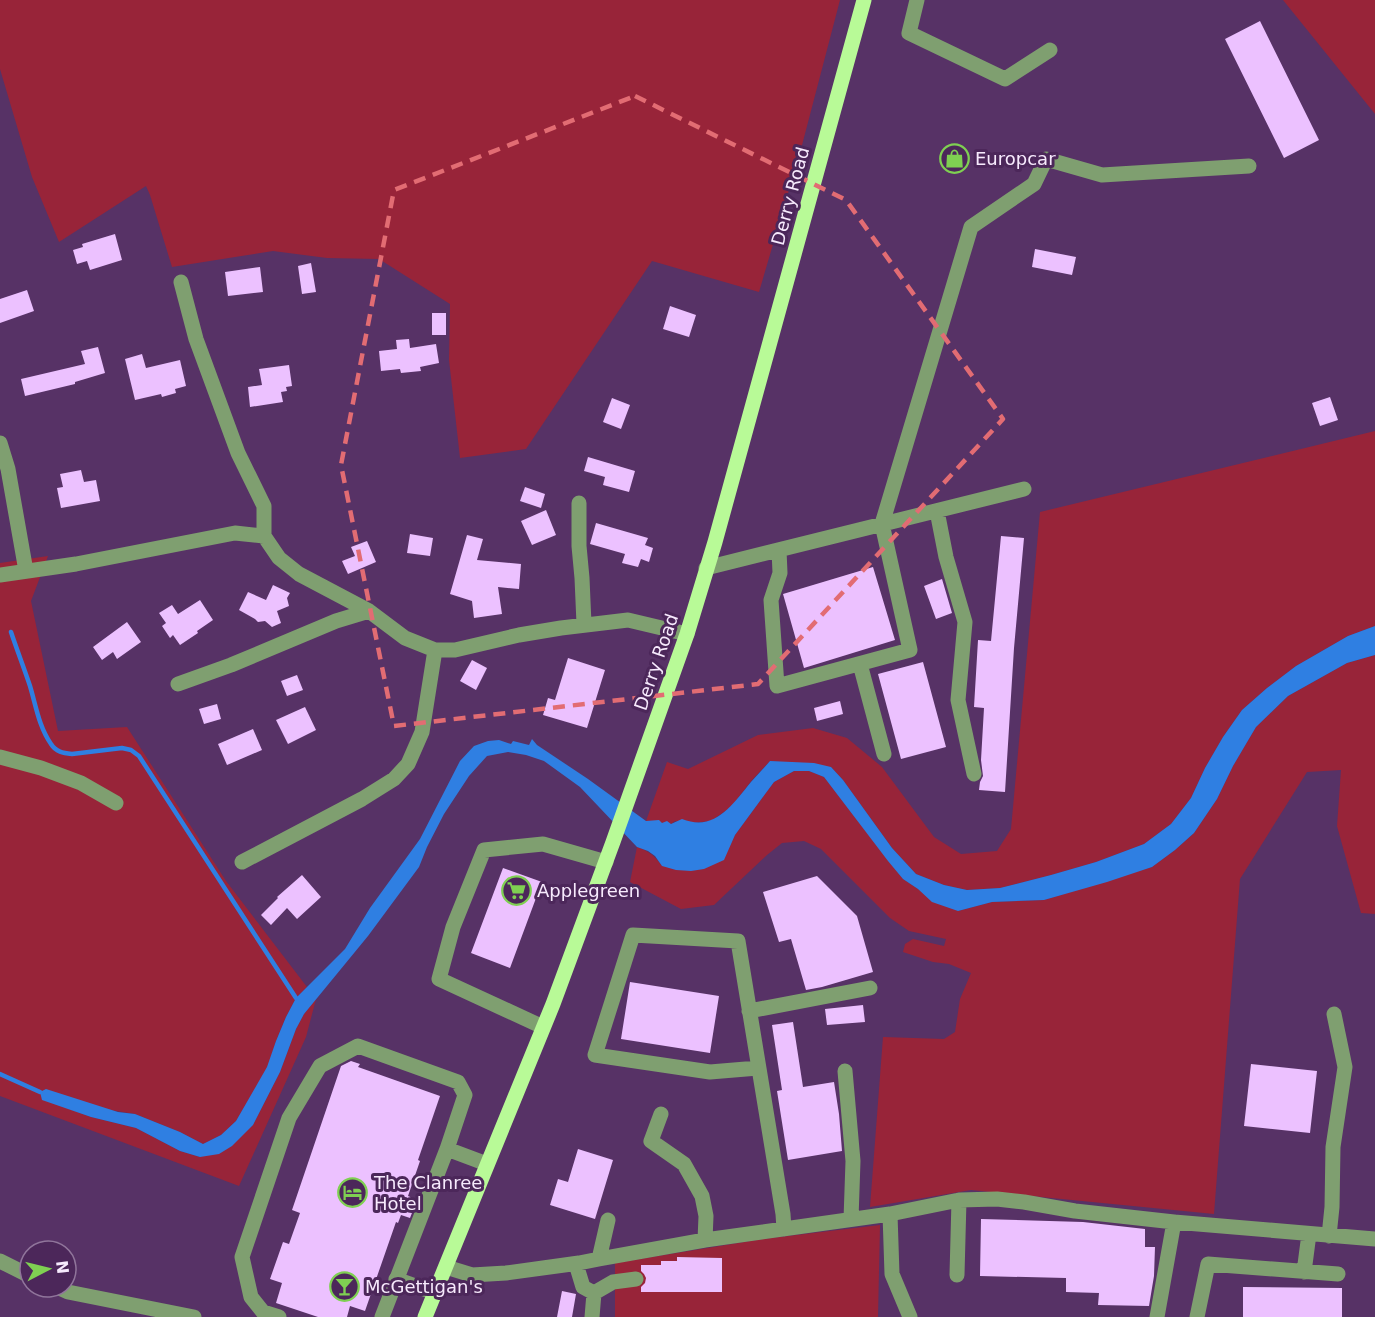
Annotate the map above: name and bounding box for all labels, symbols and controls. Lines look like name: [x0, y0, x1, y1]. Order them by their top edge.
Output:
shop icon: Europcar: [938, 142, 970, 174]
street label: Derry Road: [767, 145, 813, 247]
place label: Europcar: [975, 148, 1056, 169]
street label: Derry Road: [630, 611, 682, 713]
supermarket icon: Applegreen: [500, 874, 532, 906]
place label: Applegreen: [537, 880, 640, 901]
place label: The Clanree Hotel: [373, 1172, 482, 1214]
hotel icon: The Clanree Hotel: [337, 1176, 369, 1208]
north arrow: [18, 1239, 78, 1299]
text: N: [52, 1259, 73, 1275]
bar icon: McGettigan's: [328, 1270, 360, 1302]
place label: McGettigan's: [365, 1276, 483, 1297]

